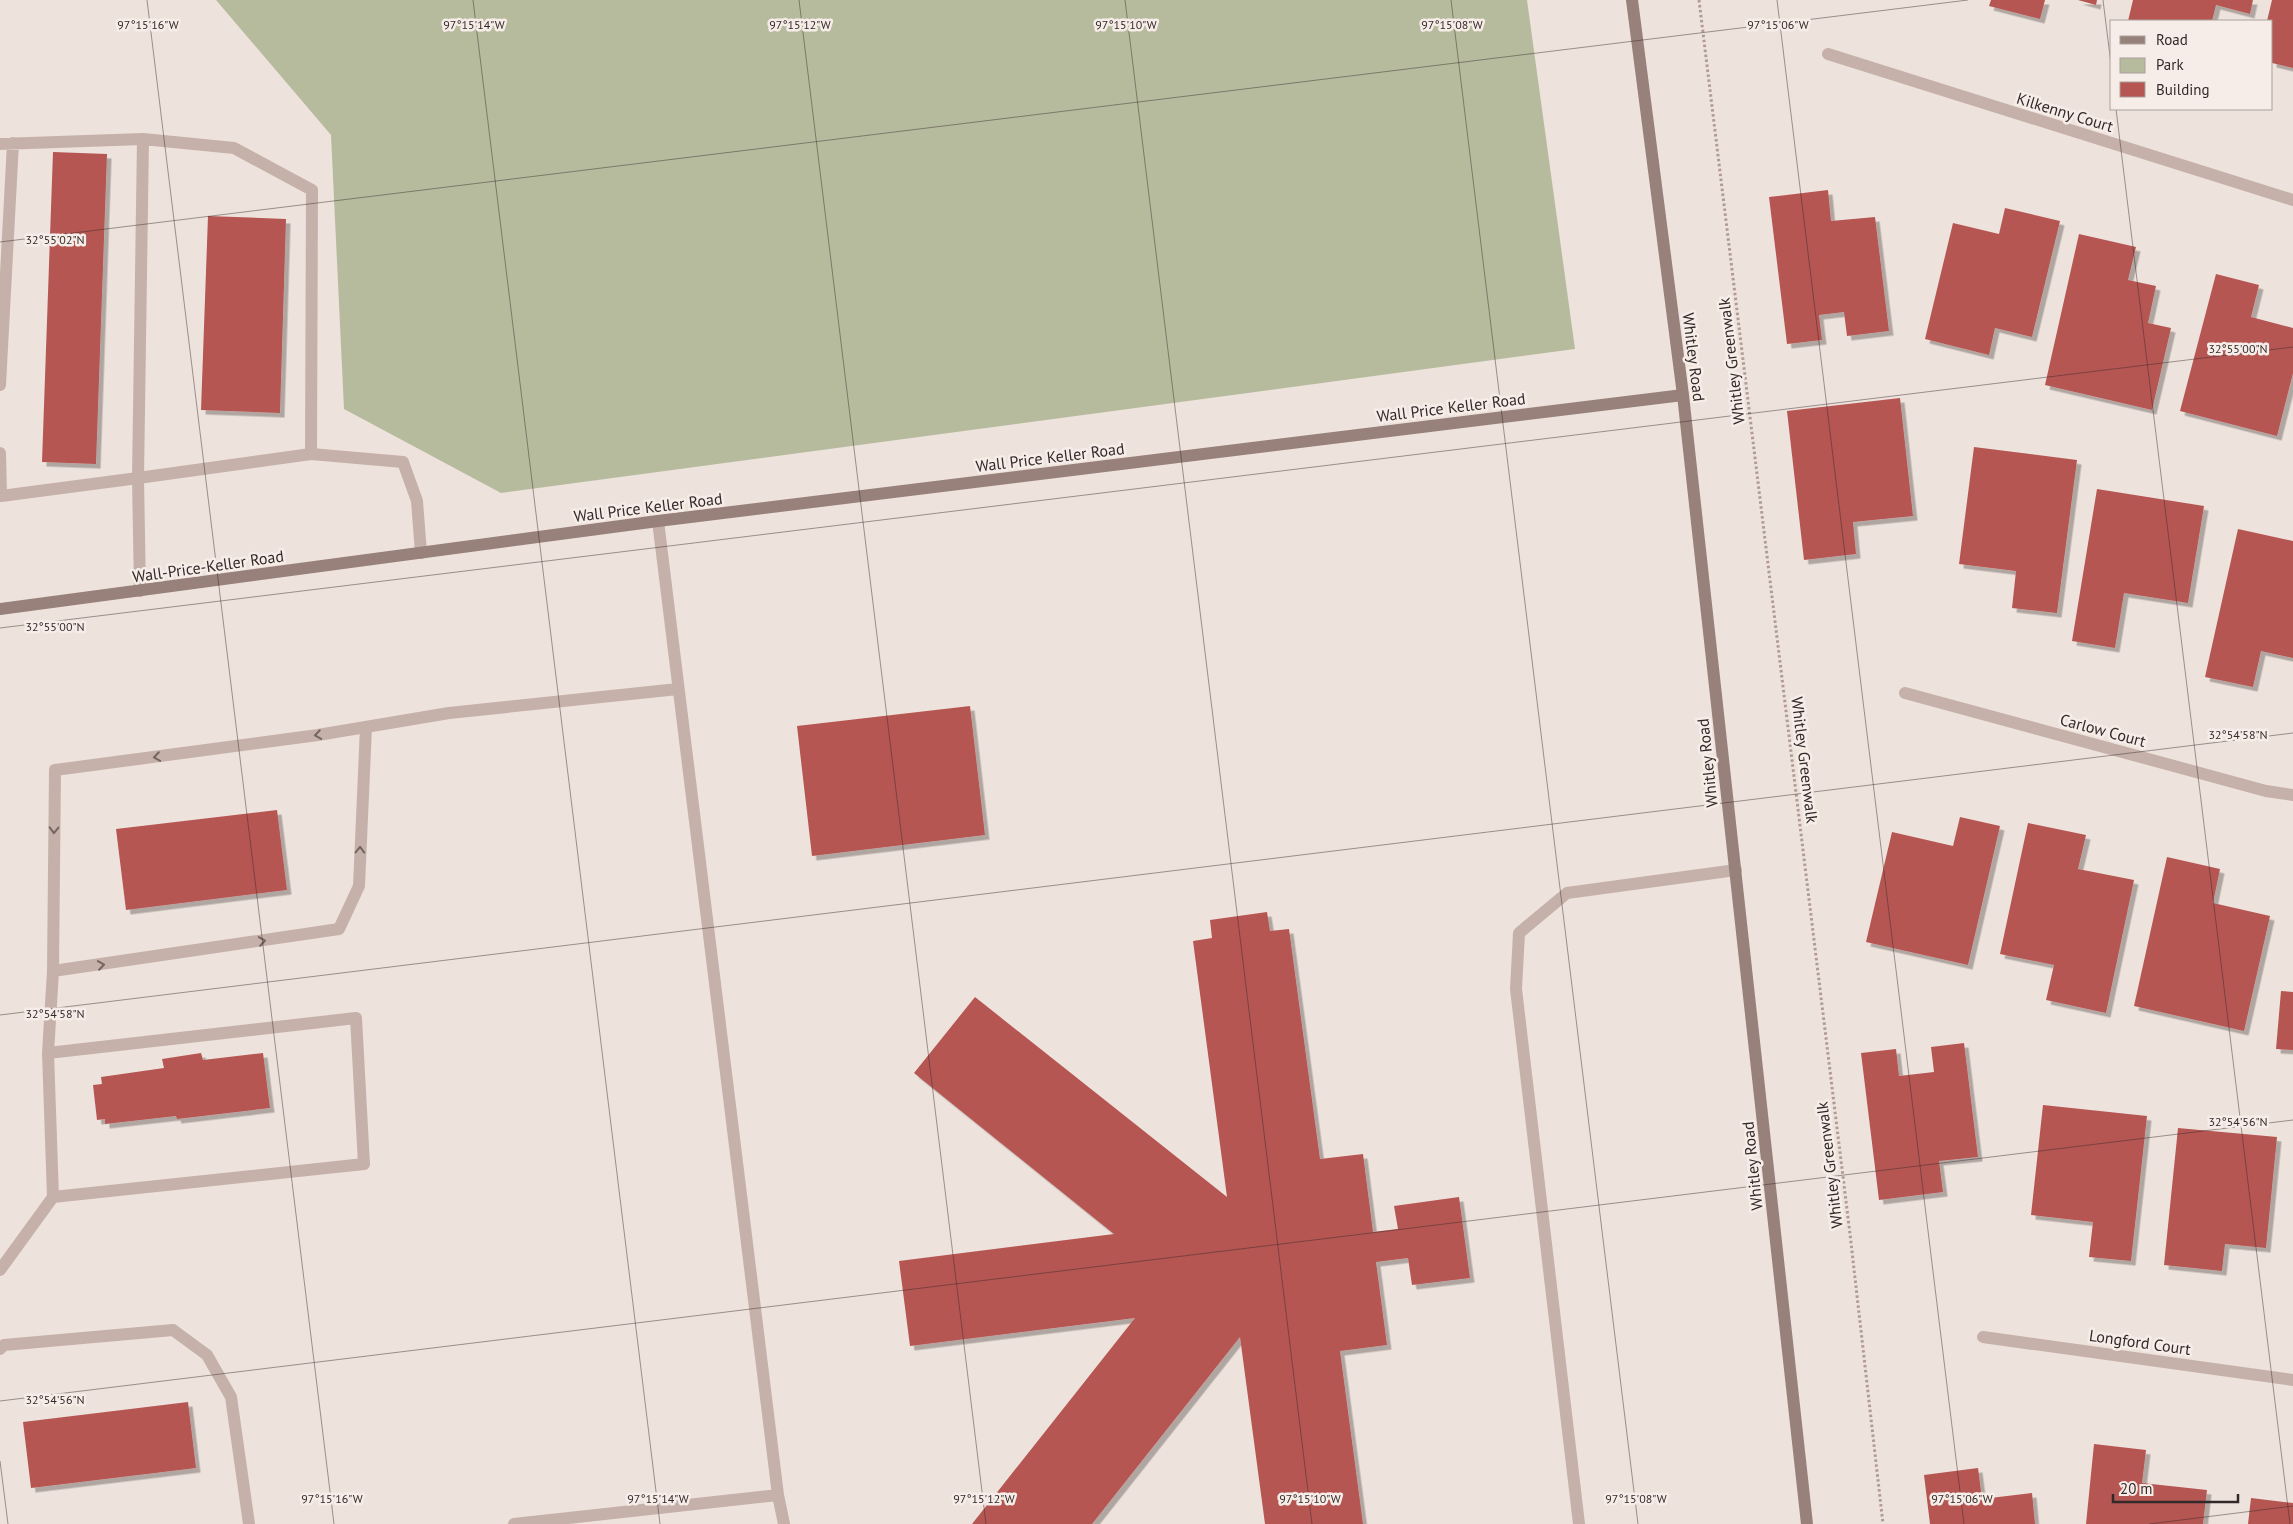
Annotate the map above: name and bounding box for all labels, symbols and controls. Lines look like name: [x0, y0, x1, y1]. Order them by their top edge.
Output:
text: 97°15'16"W: [117, 17, 179, 32]
text: 97°15'14"W: [443, 17, 505, 32]
text: 97°15'12"W: [769, 17, 831, 32]
text: 97°15'10"W: [1095, 17, 1157, 32]
text: 97°15'08"W: [1421, 17, 1483, 32]
text: 97°15'06"W: [1747, 17, 1809, 32]
legend: [2110, 20, 2273, 110]
text: Road: [2156, 30, 2188, 49]
text: Park: [2156, 55, 2184, 74]
text: Building: [2156, 80, 2210, 99]
street label: Kilkenny Court: [2014, 88, 2116, 136]
text: 32°55'02"N: [25, 232, 85, 247]
street label: Whitley Greenwalk: [1713, 296, 1749, 425]
street label: Whitley Road: [1679, 312, 1709, 402]
text: 32°55'00"N: [2208, 341, 2268, 356]
street label: Wall Price Keller Road: [1375, 388, 1527, 426]
street label: Wall Price Keller Road: [974, 438, 1126, 476]
street label: Wall Price Keller Road: [572, 488, 724, 526]
street label: Wall-Price-Keller Road: [131, 545, 285, 587]
text: 32°55'00"N: [25, 619, 85, 634]
street label: Whitley Greenwalk: [1787, 696, 1823, 825]
street label: Carlow Court: [2058, 709, 2149, 751]
street label: Whitley Road: [1692, 718, 1722, 808]
text: 32°54'58"N: [2208, 727, 2268, 742]
one-way arrow: [313, 729, 321, 740]
one-way arrow: [152, 751, 161, 761]
one-way arrow: [49, 826, 59, 834]
one-way arrow: [355, 845, 365, 853]
one-way arrow: [258, 936, 266, 947]
one-way arrow: [97, 961, 105, 971]
text: 32°54'58"N: [25, 1006, 85, 1021]
street label: Whitley Greenwalk: [1811, 1100, 1847, 1229]
text: 32°54'56"N: [2208, 1114, 2268, 1129]
street label: Whitley Road: [1737, 1121, 1767, 1211]
street label: Longford Court: [2088, 1325, 2193, 1359]
text: 32°54'56"N: [25, 1392, 85, 1407]
scale bar: [2113, 1472, 2238, 1504]
text: 20 m: [2120, 1479, 2153, 1498]
text: 97°15'16"W: [301, 1491, 363, 1506]
text: 97°15'14"W: [627, 1491, 689, 1506]
text: 97°15'12"W: [953, 1491, 1015, 1506]
text: 97°15'10"W: [1279, 1491, 1341, 1506]
text: 97°15'08"W: [1605, 1491, 1667, 1506]
text: 97°15'06"W: [1931, 1491, 1993, 1506]

